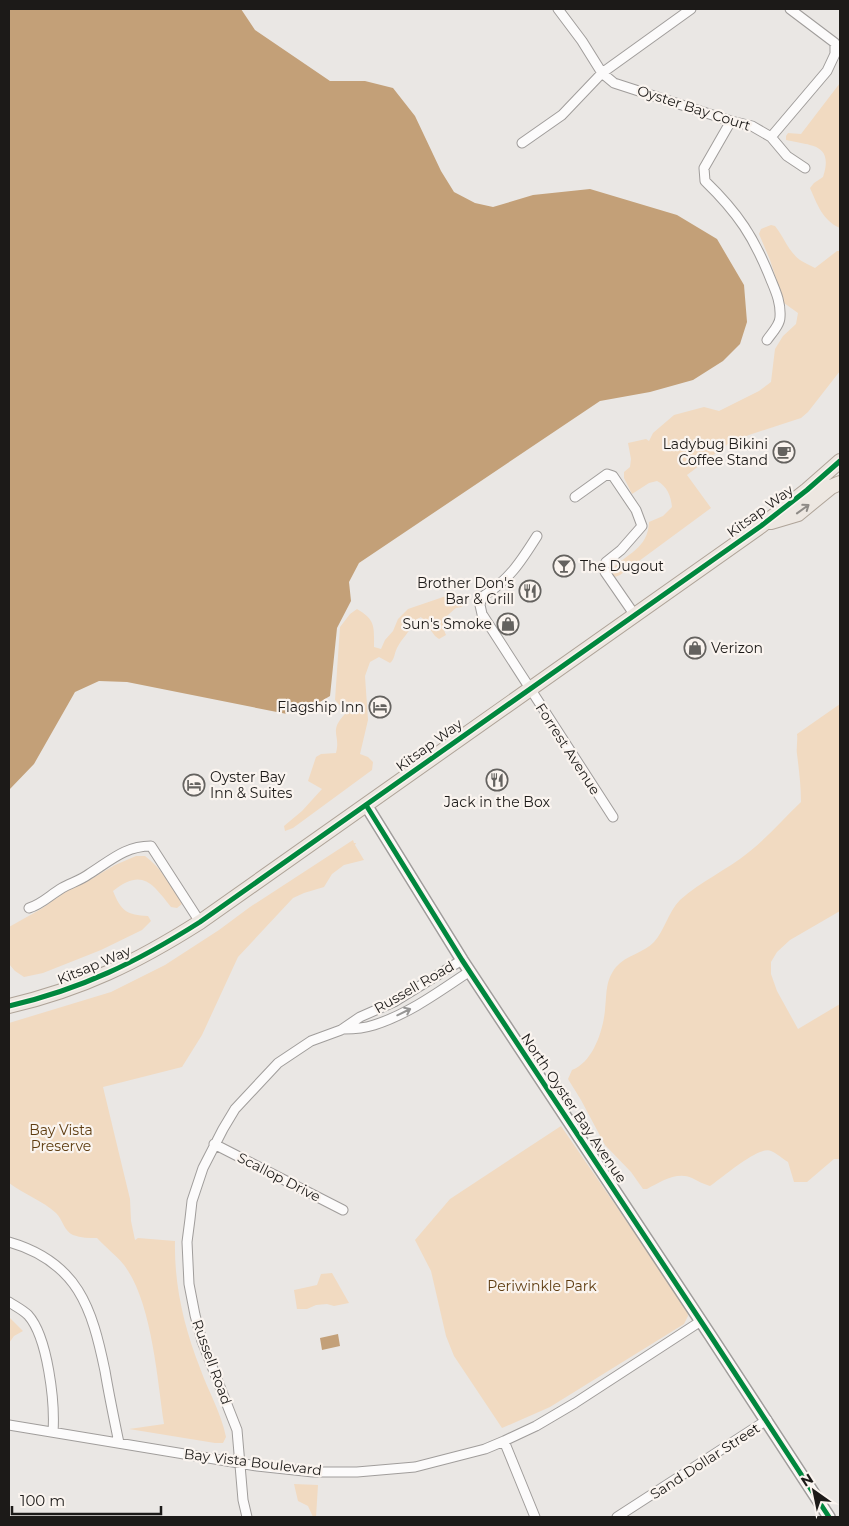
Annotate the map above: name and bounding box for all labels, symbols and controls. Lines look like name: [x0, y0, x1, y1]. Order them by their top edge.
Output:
street label: Oyster Bay Court: [635, 81, 753, 135]
place label: Ladybug Bikini Coffee Stand: [663, 435, 768, 469]
cafe icon: Ladybug Bikini Coffee Stand: [772, 440, 796, 464]
street label: Kitsap Way: [723, 481, 797, 541]
one-way arrow: [796, 504, 810, 514]
bar icon: The Dugout: [552, 554, 576, 578]
place label: The Dugout: [580, 557, 664, 575]
place label: Brother Don's Bar & Grill: [417, 574, 514, 608]
restaurant icon: Brother Don's Bar & Grill: [518, 579, 542, 603]
shop icon: Sun's Smoke: [496, 612, 520, 636]
place label: Sun's Smoke: [402, 615, 492, 633]
shop icon: Verizon: [683, 636, 707, 660]
place label: Verizon: [711, 639, 763, 657]
hotel icon: Flagship Inn: [368, 695, 392, 719]
place label: Flagship Inn: [277, 698, 364, 716]
street label: Forrest Avenue: [532, 700, 604, 798]
street label: Kitsap Way: [392, 715, 466, 775]
place label: Oyster Bay Inn & Suites: [210, 768, 292, 802]
restaurant icon: Jack in the Box: [485, 768, 509, 792]
hotel icon: Oyster Bay Inn & Suites: [182, 773, 206, 797]
place label: Jack in the Box: [443, 793, 550, 811]
street label: Kitsap Way: [55, 941, 134, 989]
street label: Russell Road: [371, 957, 457, 1017]
one-way arrow: [396, 1007, 411, 1016]
street label: North Oyster Bay Avenue: [517, 1030, 631, 1186]
park label: Bay Vista Preserve: [29, 1121, 93, 1155]
street label: Scallop Drive: [234, 1148, 324, 1206]
park label: Periwinkle Park: [487, 1277, 597, 1295]
street label: Russell Road: [188, 1317, 236, 1407]
street label: Sand Dollar Street: [647, 1419, 764, 1503]
street label: Bay Vista Boulevard: [183, 1445, 323, 1479]
north arrow: [789, 1466, 839, 1516]
text: N: [797, 1469, 817, 1491]
scale bar: [12, 1484, 161, 1516]
text: 100 m: [20, 1491, 65, 1510]

